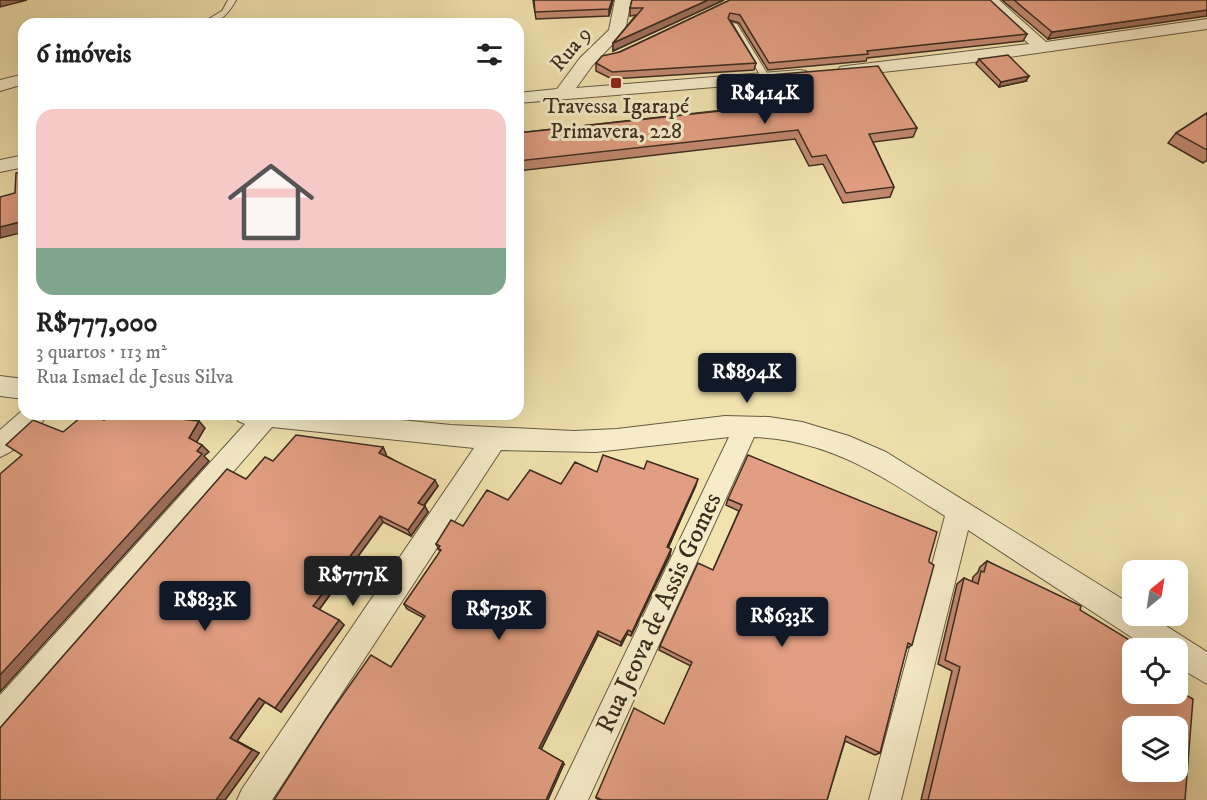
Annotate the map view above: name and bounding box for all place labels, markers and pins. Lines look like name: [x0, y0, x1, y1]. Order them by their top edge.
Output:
pin: R$414K: [716, 74, 814, 125]
marker: Travessa Igarapé Primavera, 228: [609, 76, 623, 90]
place label: Travessa Igarapé Primavera, 228: [543, 93, 689, 145]
pin: R$894K: [698, 353, 796, 404]
pin: R$777K: [304, 556, 402, 607]
pin: R$833K: [156, 581, 254, 632]
pin: R$739K: [450, 590, 548, 641]
pin: R$633K: [733, 597, 831, 648]

